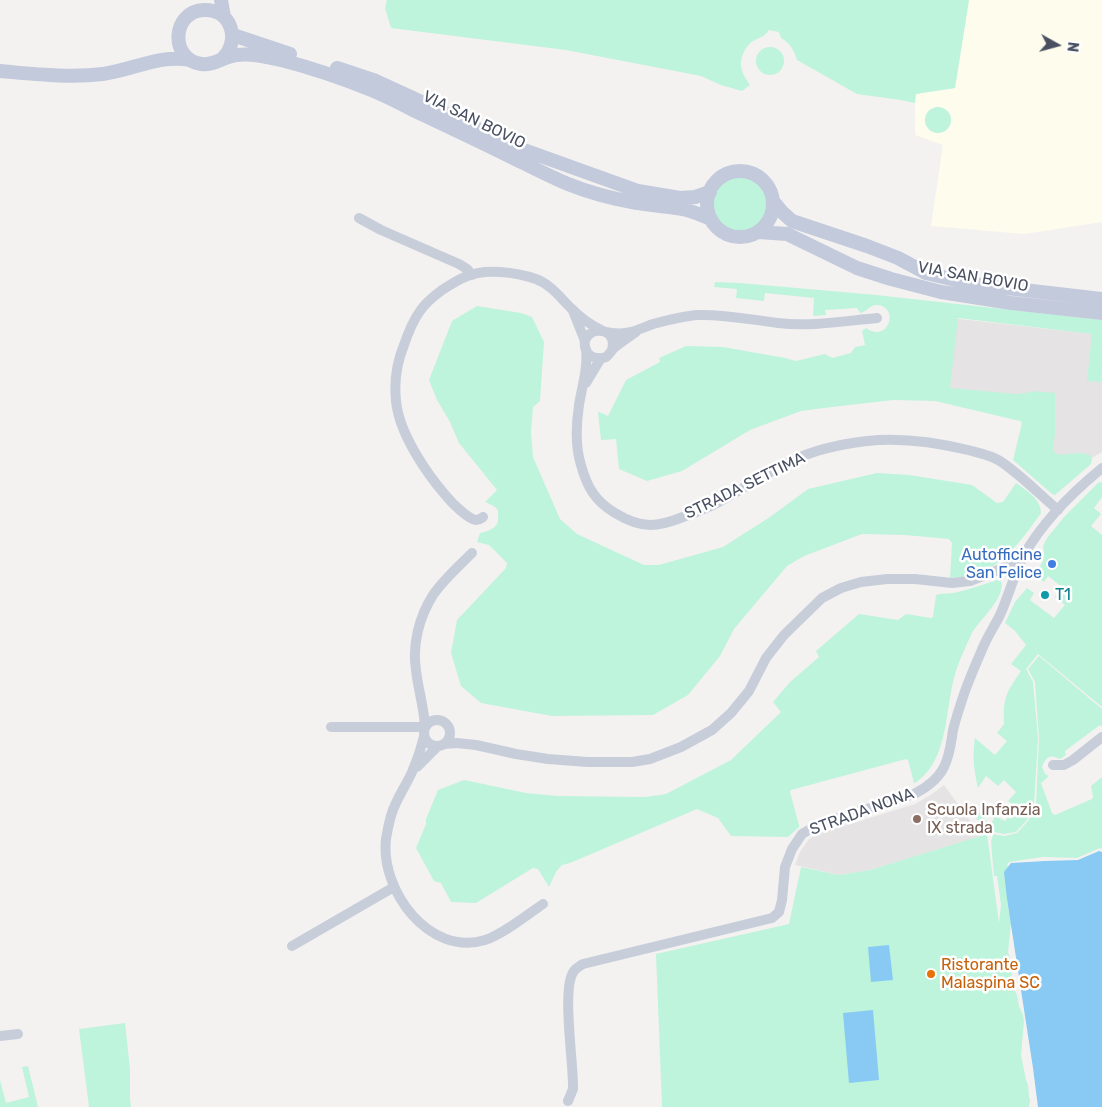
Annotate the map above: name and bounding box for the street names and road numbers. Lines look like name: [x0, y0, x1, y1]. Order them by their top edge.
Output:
street label: VIA SAN BOVIO: [419, 87, 529, 153]
street label: VIA SAN BOVIO: [916, 258, 1030, 296]
street label: STRADA SETTIMA: [682, 448, 808, 524]
street label: STRADA NONA: [807, 784, 917, 840]

